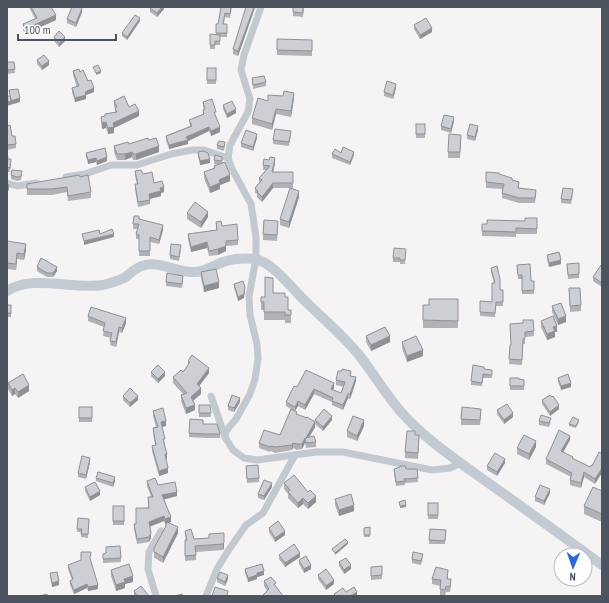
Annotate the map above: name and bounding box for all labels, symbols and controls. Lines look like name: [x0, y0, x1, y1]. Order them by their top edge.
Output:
scale bar: [18, 16, 116, 42]
text: 100 m: [24, 22, 51, 37]
north arrow: [553, 547, 593, 587]
text: N: [569, 570, 576, 584]

